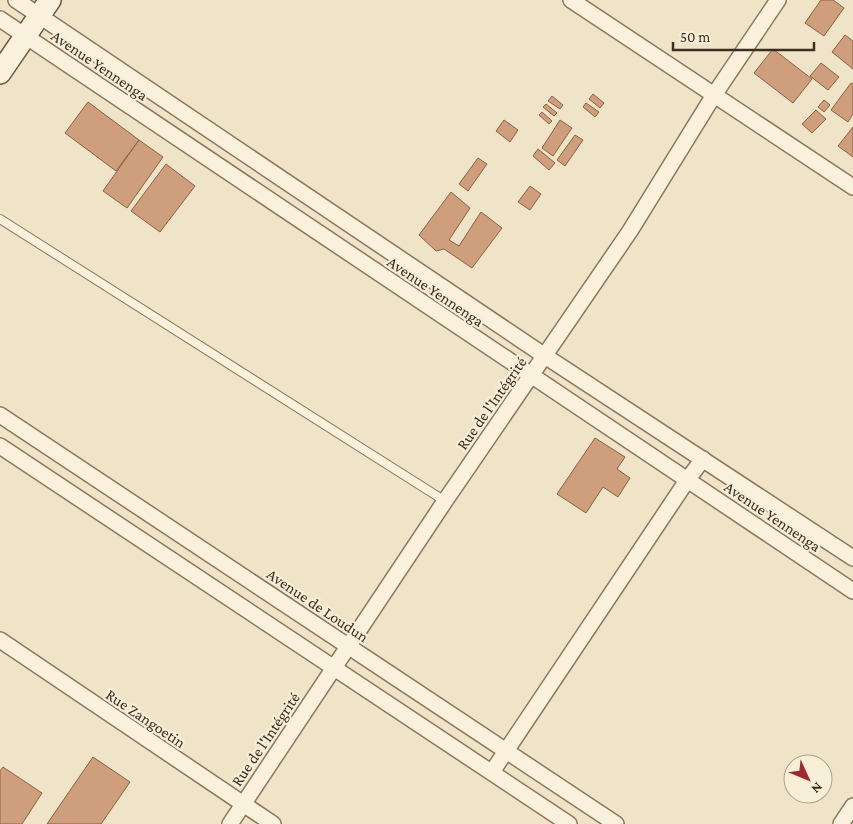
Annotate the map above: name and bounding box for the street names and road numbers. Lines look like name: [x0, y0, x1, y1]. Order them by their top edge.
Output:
street label: Avenue Yennenga: [48, 27, 152, 105]
street label: Avenue Yennenga: [384, 253, 488, 331]
street label: Rue de l'Intégrité: [453, 354, 530, 453]
street label: Avenue Yennenga: [721, 478, 825, 556]
street label: Avenue de Loudun: [264, 565, 372, 646]
street label: Rue Zangoetin: [102, 686, 189, 752]
street label: Rue de l'Intégrité: [228, 689, 304, 790]

